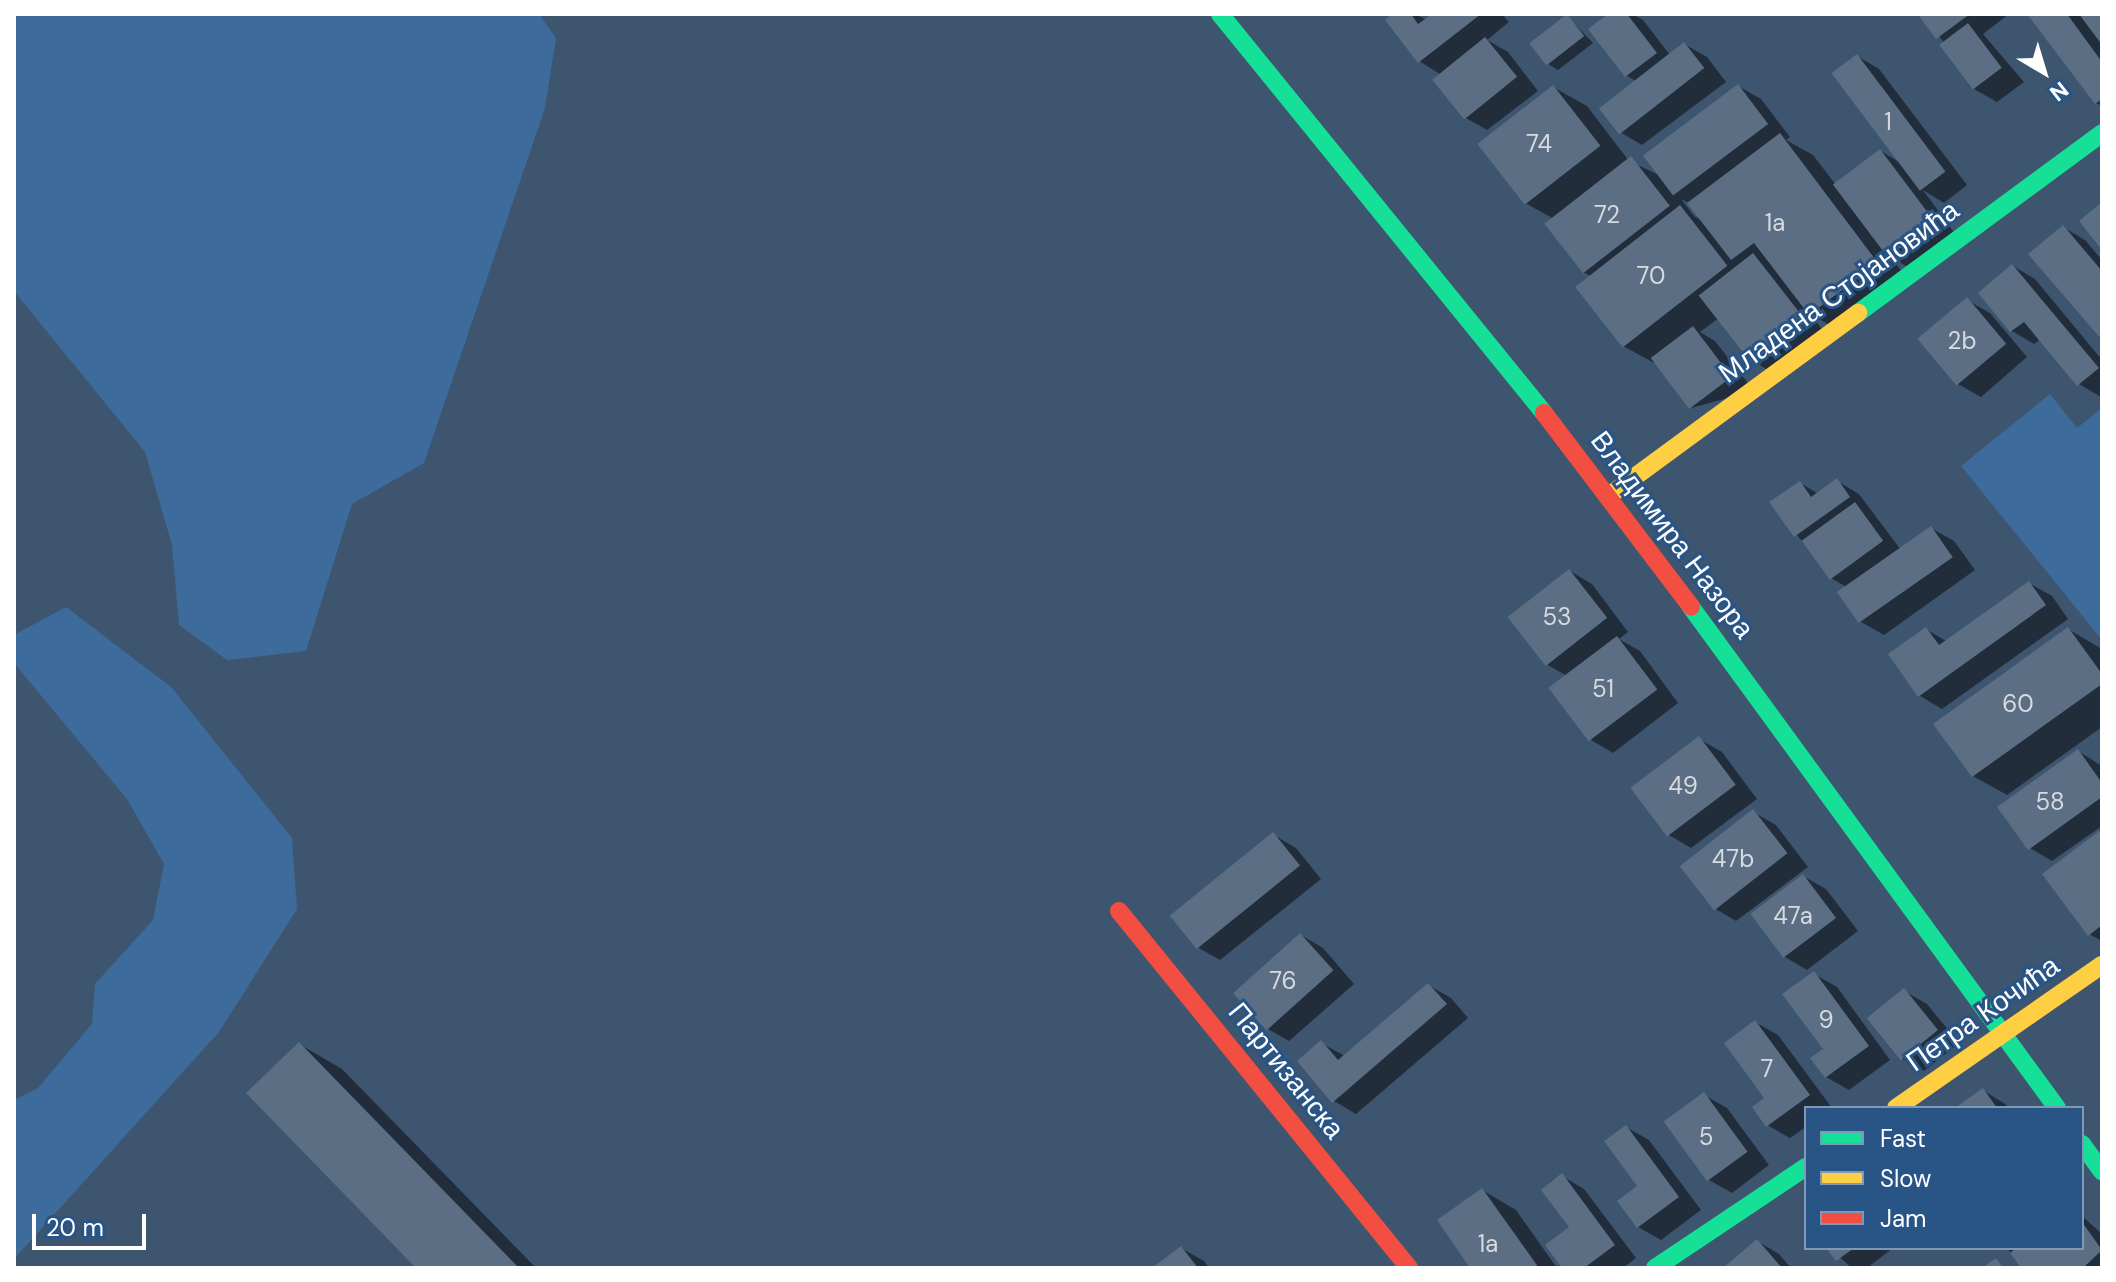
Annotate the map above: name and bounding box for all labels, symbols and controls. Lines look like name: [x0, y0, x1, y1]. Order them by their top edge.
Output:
north arrow: [2004, 32, 2084, 112]
text: N: [2044, 75, 2074, 108]
house number: 1: [1884, 108, 1892, 136]
house number: 74: [1526, 130, 1552, 158]
street label: Младена Стојановића: [1712, 194, 1966, 390]
house number: 72: [1594, 201, 1620, 229]
house number: 1a: [1765, 209, 1785, 237]
house number: 70: [1637, 262, 1665, 290]
house number: 2b: [1948, 327, 1976, 355]
street label: Владимира Назора: [1583, 425, 1761, 645]
house number: 53: [1543, 603, 1571, 631]
house number: 51: [1592, 675, 1614, 703]
house number: 60: [2002, 690, 2034, 718]
house number: 49: [1668, 772, 1698, 800]
house number: 58: [2035, 788, 2065, 816]
house number: 47b: [1712, 845, 1754, 873]
house number: 47a: [1773, 902, 1813, 930]
street label: Петра Кочића: [1900, 949, 2066, 1079]
house number: 76: [1269, 967, 1297, 995]
street label: Партизанска: [1221, 996, 1351, 1146]
house number: 9: [1818, 1006, 1834, 1034]
house number: 7: [1761, 1055, 1773, 1083]
legend: [1804, 1106, 2084, 1250]
house number: 5: [1699, 1123, 1713, 1151]
text: Fast: [1880, 1123, 1926, 1154]
text: Slow: [1880, 1163, 1931, 1194]
scale bar: [36, 1198, 150, 1248]
text: Jam: [1880, 1203, 1926, 1234]
text: 20 m: [46, 1212, 104, 1243]
house number: 1a: [1478, 1230, 1498, 1258]

